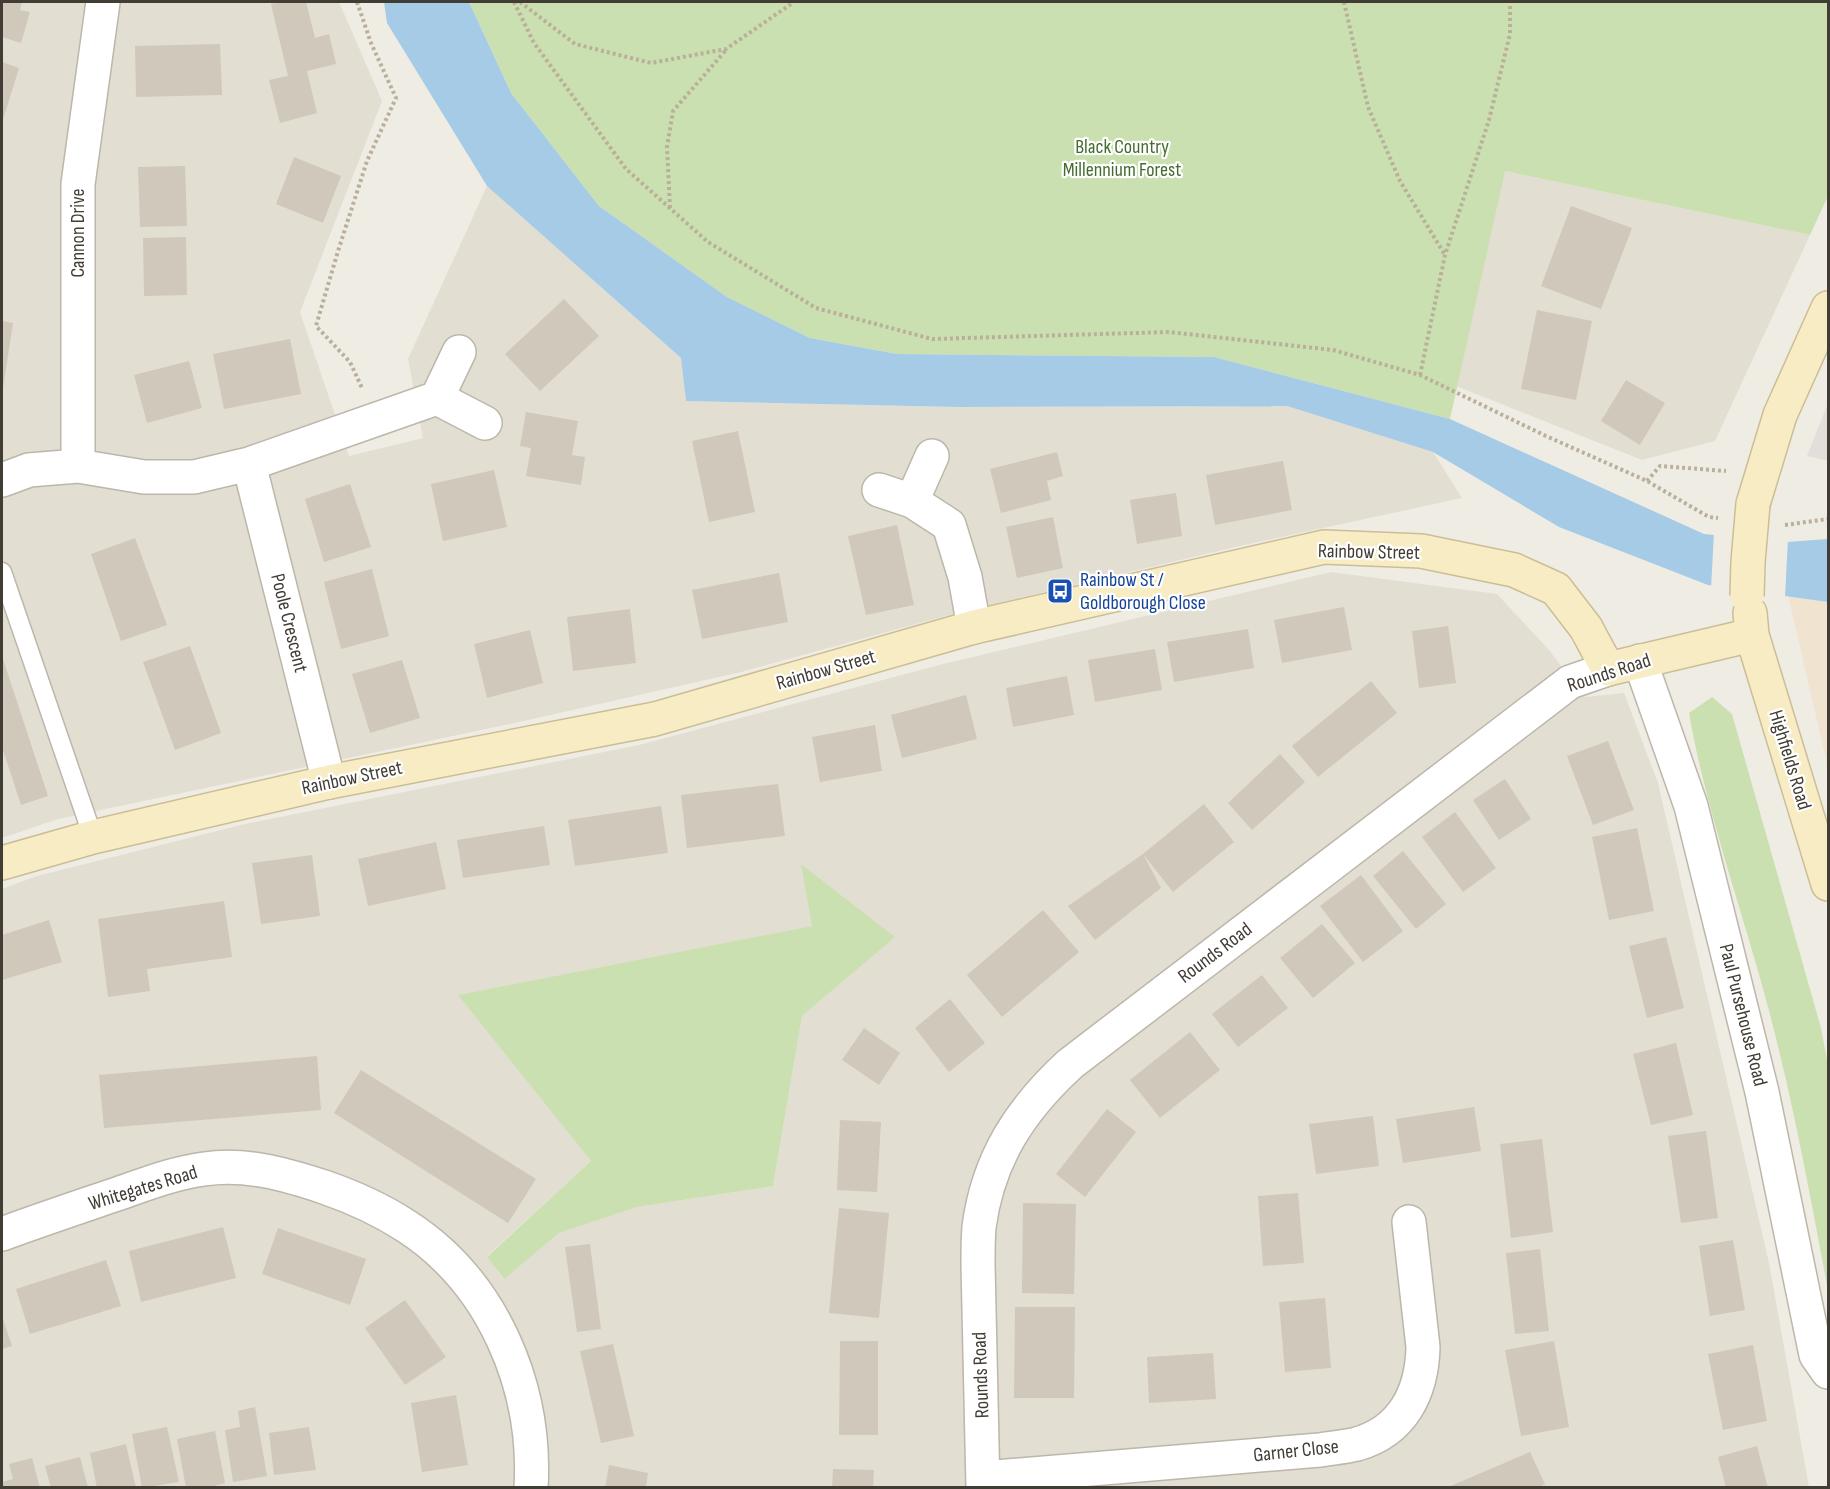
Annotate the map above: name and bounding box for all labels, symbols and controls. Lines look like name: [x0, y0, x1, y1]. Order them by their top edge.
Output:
park label: Black Country Millennium Forest: [1063, 135, 1181, 182]
street label: Cannon Drive: [66, 188, 90, 278]
street label: Rainbow Street: [1318, 539, 1420, 565]
place label: Rainbow St / Goldborough Close: [1080, 568, 1206, 615]
street label: Poole Crescent: [265, 571, 313, 675]
bus stop icon: Rainbow St / Goldborough Close: [1045, 576, 1075, 606]
street label: Rainbow Street: [774, 644, 878, 696]
street label: Rounds Road: [1564, 648, 1654, 698]
street label: Highfields Road: [1763, 707, 1817, 813]
street label: Rainbow Street: [300, 756, 404, 800]
street label: Rounds Road: [1173, 917, 1257, 989]
street label: Paul Pursehouse Road: [1714, 941, 1772, 1089]
street label: Whitegates Road: [86, 1160, 200, 1216]
street label: Rounds Road: [968, 1331, 994, 1419]
street label: Garner Close: [1252, 1435, 1340, 1467]

